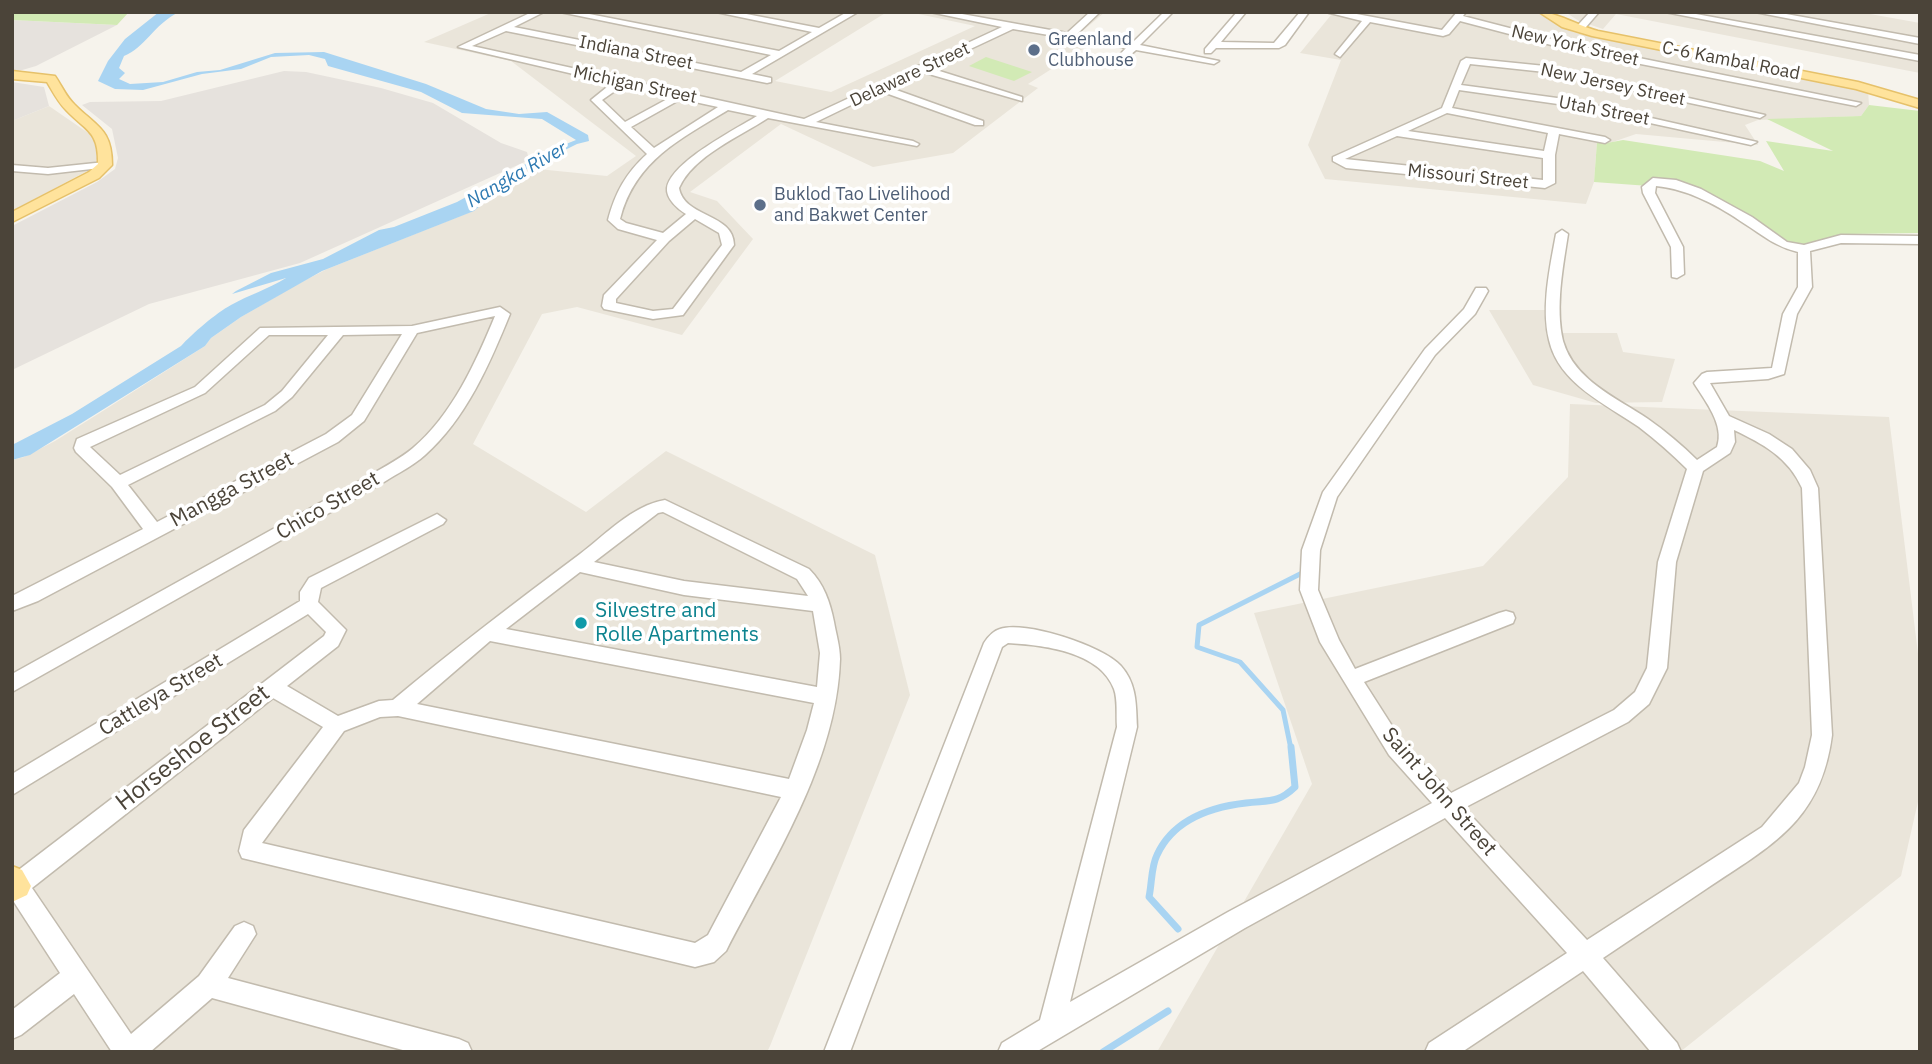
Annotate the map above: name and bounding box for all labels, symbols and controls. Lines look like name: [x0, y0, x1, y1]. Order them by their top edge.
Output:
street label: New York Street: [1509, 21, 1641, 71]
place label: Greenland Clubhouse: [1048, 29, 1134, 72]
street label: Indiana Street: [577, 31, 695, 75]
street label: C-6 Kambal Road: [1660, 37, 1802, 85]
street label: Delaware Street: [847, 38, 973, 112]
marker: Greenland Clubhouse: [1026, 42, 1042, 58]
street label: New Jersey Street: [1539, 59, 1687, 111]
street label: Michigan Street: [571, 61, 699, 109]
street label: Utah Street: [1557, 92, 1651, 130]
water label: Nangka River: [463, 137, 571, 213]
street label: Missouri Street: [1406, 160, 1530, 194]
place label: Buklod Tao Livelihood and Bakwet Center: [774, 184, 950, 227]
marker: Buklod Tao Livelihood and Bakwet Center: [752, 197, 768, 213]
street label: Mangga Street: [166, 447, 298, 533]
street label: Chico Street: [272, 466, 384, 546]
place label: Silvestre and Rolle Apartments: [595, 598, 759, 648]
marker: Silvestre and Rolle Apartments: [573, 615, 589, 631]
street label: Cattleya Street: [95, 648, 227, 742]
street label: Horseshoe Street: [110, 679, 276, 817]
street label: Saint John Street: [1376, 723, 1502, 861]

